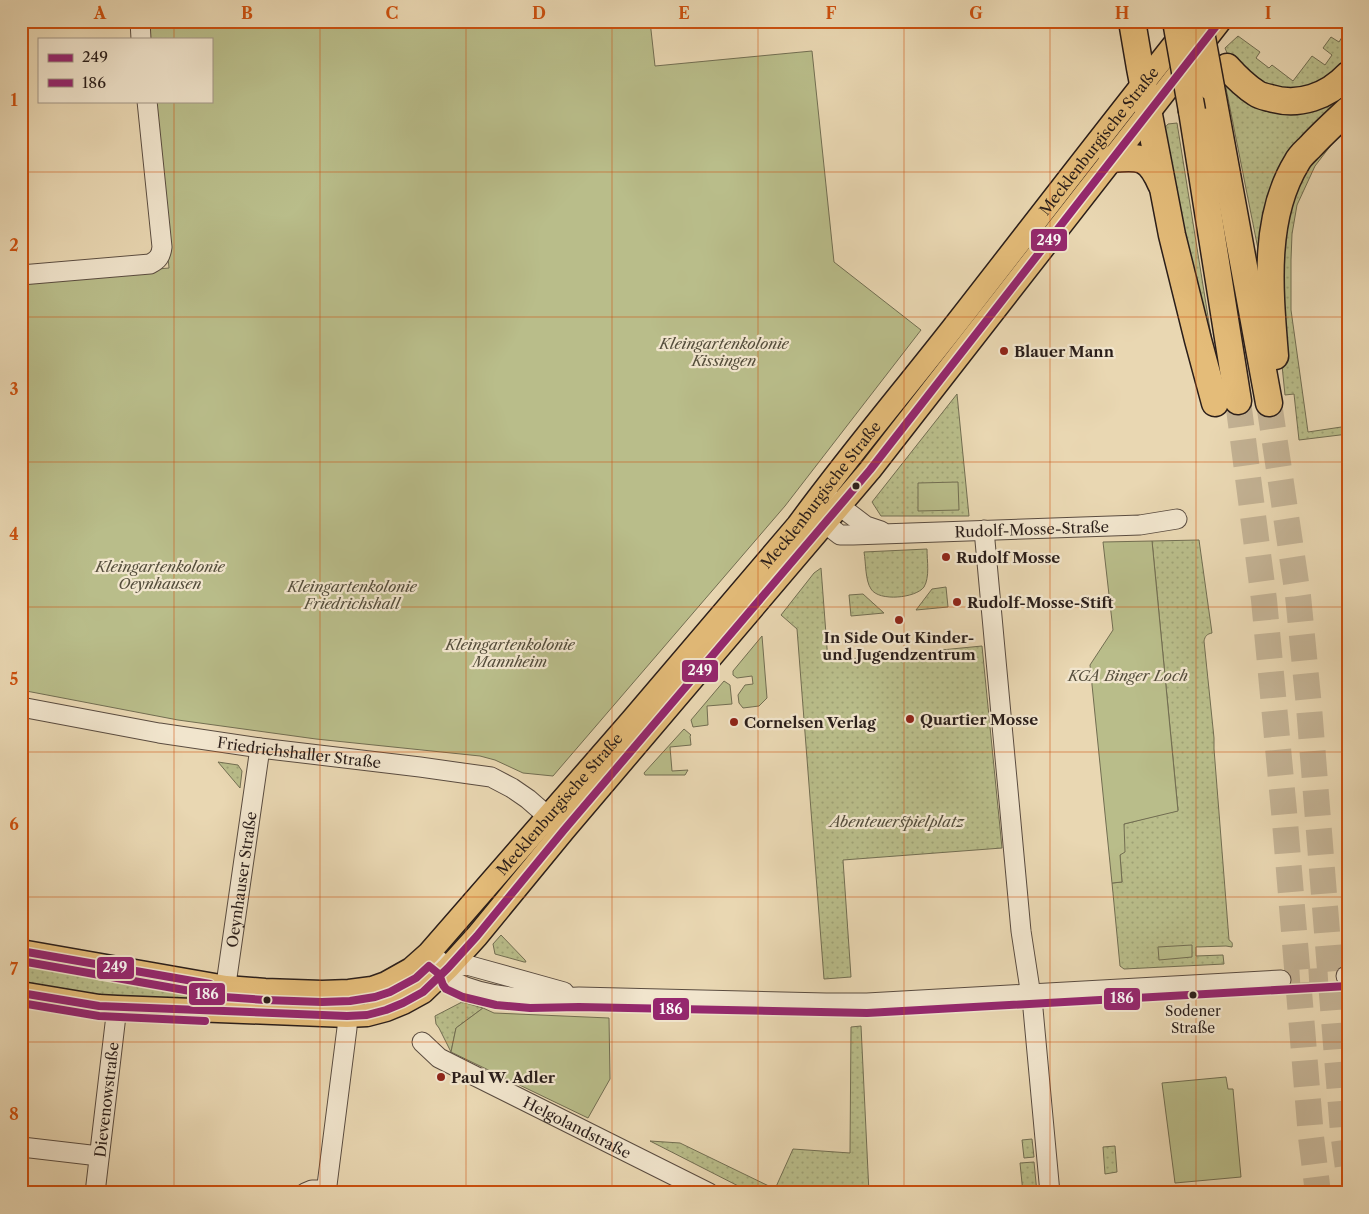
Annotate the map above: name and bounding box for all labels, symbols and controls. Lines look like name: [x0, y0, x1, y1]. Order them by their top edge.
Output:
text: A: [93, 3, 107, 23]
text: B: [241, 3, 253, 23]
text: C: [386, 3, 398, 23]
text: D: [532, 3, 546, 23]
text: E: [678, 3, 690, 23]
text: F: [826, 3, 837, 23]
text: G: [969, 3, 983, 23]
text: H: [1115, 3, 1129, 23]
text: I: [1265, 3, 1272, 23]
legend: [38, 38, 212, 102]
text: 249: [82, 47, 108, 66]
street label: Mecklenburgische Straße: [1035, 63, 1162, 219]
text: 186: [82, 73, 106, 92]
text: 1: [10, 90, 18, 110]
line badge: 249: [1030, 228, 1068, 252]
text: 249: [1037, 231, 1061, 249]
text: 2: [9, 235, 19, 255]
park label: Kleingartenkolonie Kissingen: [658, 334, 790, 370]
place label: Blauer Mann: [1014, 342, 1115, 361]
marker: Blauer Mann: [998, 345, 1010, 357]
text: 3: [9, 379, 19, 399]
street label: Mecklenburgische Straße: [756, 417, 884, 572]
unlabelled marker: [851, 481, 861, 491]
street label: Rudolf-Mosse-Straße: [954, 517, 1109, 541]
text: 4: [9, 524, 19, 544]
place label: Rudolf Mosse: [956, 548, 1060, 567]
marker: Rudolf Mosse: [940, 551, 952, 563]
park label: Kleingartenkolonie Oeynhausen: [94, 557, 226, 593]
park label: Kleingartenkolonie Friedrichshall: [286, 577, 418, 613]
place label: Rudolf-Mosse-Stift: [967, 593, 1114, 612]
marker: Rudolf-Mosse-Stift: [951, 596, 963, 608]
marker: In Side Out Kinder- und Jugendzentrum: [893, 614, 905, 626]
place label: In Side Out Kinder- und Jugendzentrum: [822, 628, 976, 664]
park label: Kleingartenkolonie Mannheim: [444, 635, 576, 671]
line badge: 249: [681, 659, 719, 683]
text: 249: [688, 661, 712, 679]
park label: KGA Binger Loch: [1067, 666, 1188, 685]
text: 5: [10, 669, 19, 689]
place label: Quartier Mosse: [920, 710, 1038, 729]
place label: Cornelsen Verlag: [744, 713, 876, 732]
marker: Quartier Mosse: [904, 713, 916, 725]
marker: Cornelsen Verlag: [728, 716, 740, 728]
street label: Mecklenburgische Straße: [492, 729, 626, 879]
street label: Friedrichshaller Straße: [216, 732, 382, 772]
street label: Oeynhauser Straße: [222, 810, 260, 949]
park label: Abenteuerspielplatz: [828, 812, 965, 831]
text: 6: [9, 814, 19, 834]
line badge: 249: [96, 956, 135, 980]
text: 249: [103, 958, 127, 976]
text: 7: [10, 959, 19, 979]
line badge: 186: [188, 982, 226, 1006]
text: 186: [195, 985, 219, 1003]
line badge: 186: [1103, 987, 1141, 1011]
text: 186: [1110, 989, 1134, 1007]
marker: Sodener Straße: [1188, 990, 1198, 1000]
unlabelled marker: [262, 995, 272, 1005]
line badge: 186: [652, 997, 690, 1021]
text: 186: [659, 1000, 683, 1018]
place label: Sodener Straße: [1165, 1002, 1221, 1037]
street label: Dievenowstraße: [90, 1041, 122, 1158]
place label: Paul W. Adler: [451, 1068, 556, 1087]
marker: Paul W. Adler: [435, 1071, 447, 1083]
street label: Helgolandstraße: [520, 1092, 634, 1162]
text: 8: [9, 1104, 19, 1124]

